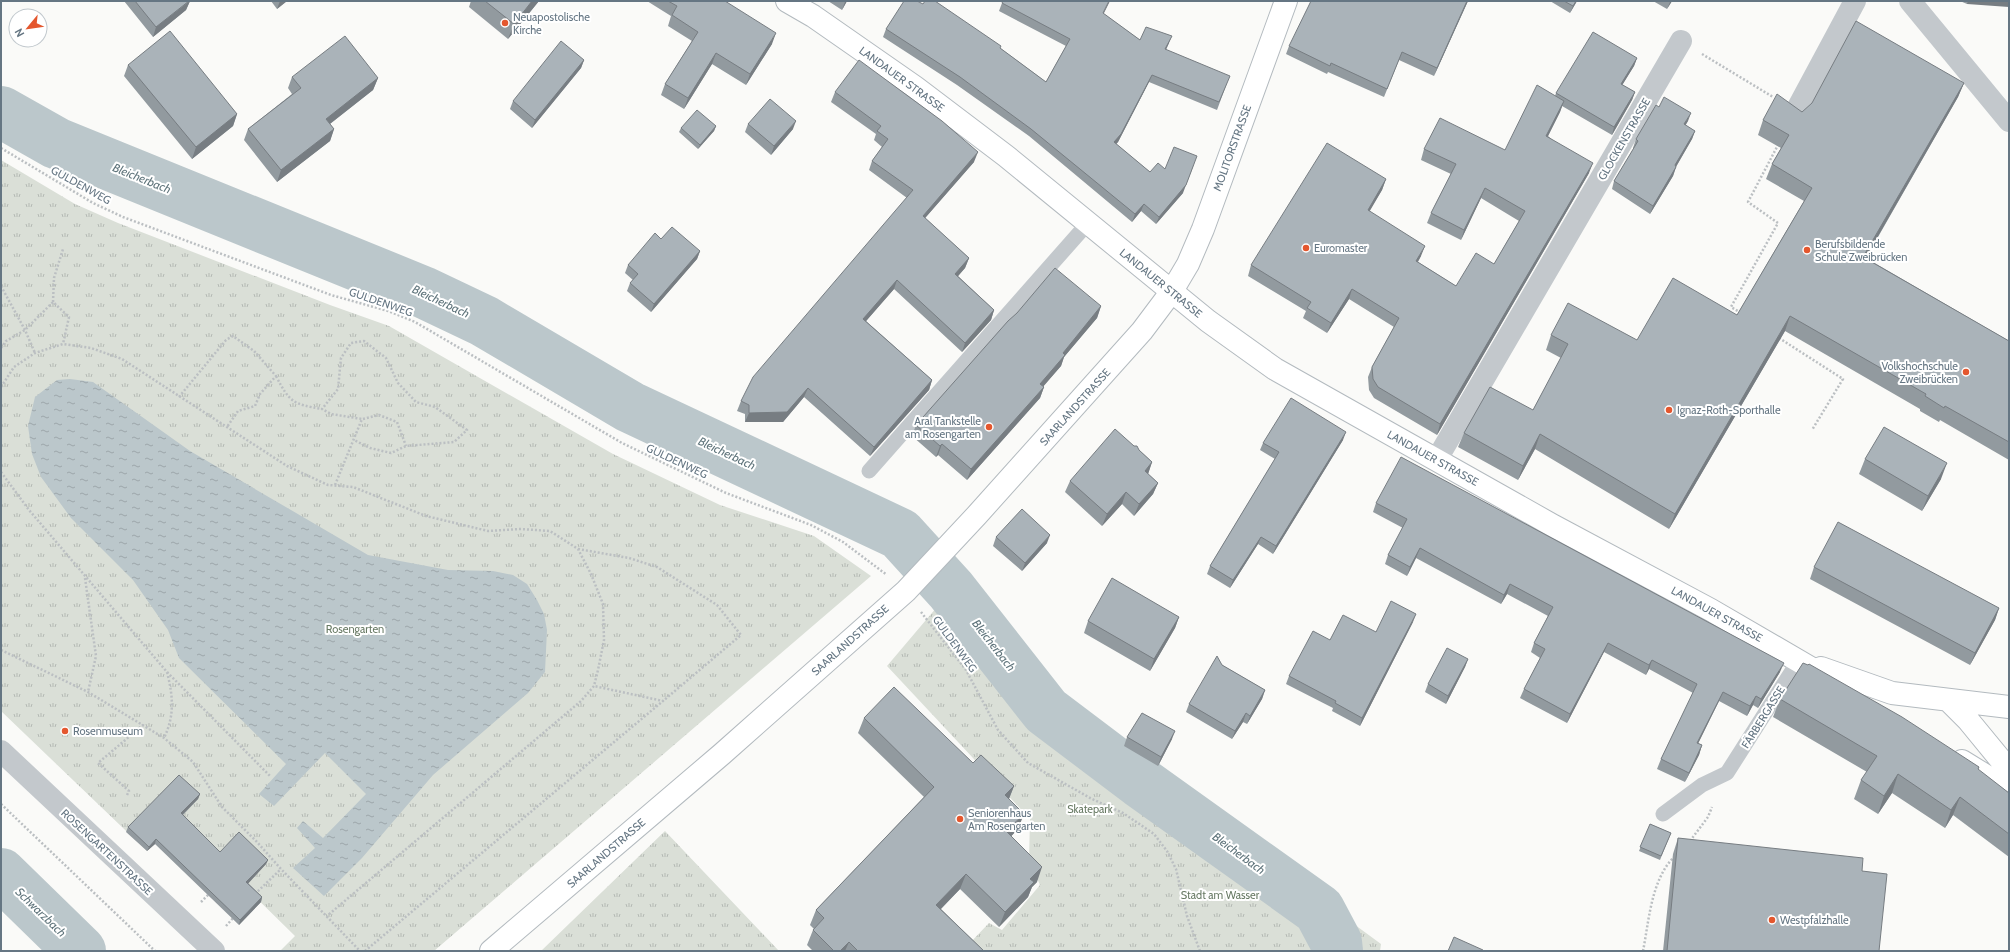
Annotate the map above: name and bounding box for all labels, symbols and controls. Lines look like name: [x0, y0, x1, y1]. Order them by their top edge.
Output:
north arrow: [8, 8, 48, 48]
place label: Neuapostolische Kirche: [513, 10, 590, 37]
marker: Neuapostolische Kirche: [500, 18, 510, 28]
text: N: [11, 26, 27, 40]
street label: LANDAUER STRASSE: [856, 43, 948, 115]
street label: GLOCKENSTRASSE: [1595, 95, 1653, 183]
street label: MOLITORSTRASSE: [1210, 103, 1254, 193]
water label: Bleicherbach: [111, 160, 173, 196]
street label: GULDENWEG: [49, 163, 113, 207]
place label: Berufsbildende Schule Zweibrücken: [1815, 237, 1907, 264]
place label: Euromaster: [1314, 241, 1368, 255]
marker: Euromaster: [1301, 243, 1311, 253]
street label: LANDAUER STRASSE: [1117, 245, 1205, 321]
marker: Berufsbildende Schule Zweibrücken: [1802, 245, 1812, 255]
water label: Bleicherbach: [410, 281, 472, 321]
street label: GULDENWEG: [347, 285, 415, 319]
place label: Volkshochschule Zweibrücken: [1881, 359, 1958, 386]
street label: SAARLANDSTRASSE: [1037, 365, 1113, 449]
marker: Volkshochschule Zweibrücken: [1961, 367, 1971, 377]
place label: Ignaz-Roth-Sporthalle: [1677, 403, 1781, 417]
marker: Ignaz-Roth-Sporthalle: [1664, 405, 1674, 415]
place label: Aral Tankstelle am Rosengarten: [905, 414, 981, 441]
marker: Aral Tankstelle am Rosengarten: [984, 422, 994, 432]
street label: LANDAUER STRASSE: [1385, 427, 1481, 489]
water label: Bleicherbach: [696, 433, 758, 473]
street label: GULDENWEG: [644, 441, 710, 481]
street label: LANDAUER STRASSE: [1669, 583, 1765, 645]
street label: SAARLANDSTRASSE: [808, 602, 892, 678]
street label: GULDENWEG: [930, 613, 980, 675]
water label: Bleicherbach: [969, 616, 1019, 674]
park label: Rosengarten: [326, 622, 384, 636]
street label: FÄRBERGASSE: [1738, 683, 1788, 751]
place label: Rosenmuseum: [73, 724, 143, 738]
marker: Rosenmuseum: [60, 726, 70, 736]
park label: Skatepark: [1067, 802, 1113, 816]
street label: ROSENGARTENSTRASSE: [58, 806, 156, 898]
place label: Seniorenhaus Am Rosengarten: [968, 806, 1045, 833]
marker: Seniorenhaus Am Rosengarten: [955, 814, 965, 824]
street label: SAARLANDSTRASSE: [564, 815, 648, 891]
water label: Bleicherbach: [1210, 829, 1268, 877]
water label: Schwarzbach: [13, 884, 69, 940]
park label: Stadt am Wasser: [1181, 888, 1260, 902]
place label: Westpfalzhalle: [1780, 913, 1849, 927]
marker: Westpfalzhalle: [1767, 915, 1777, 925]

